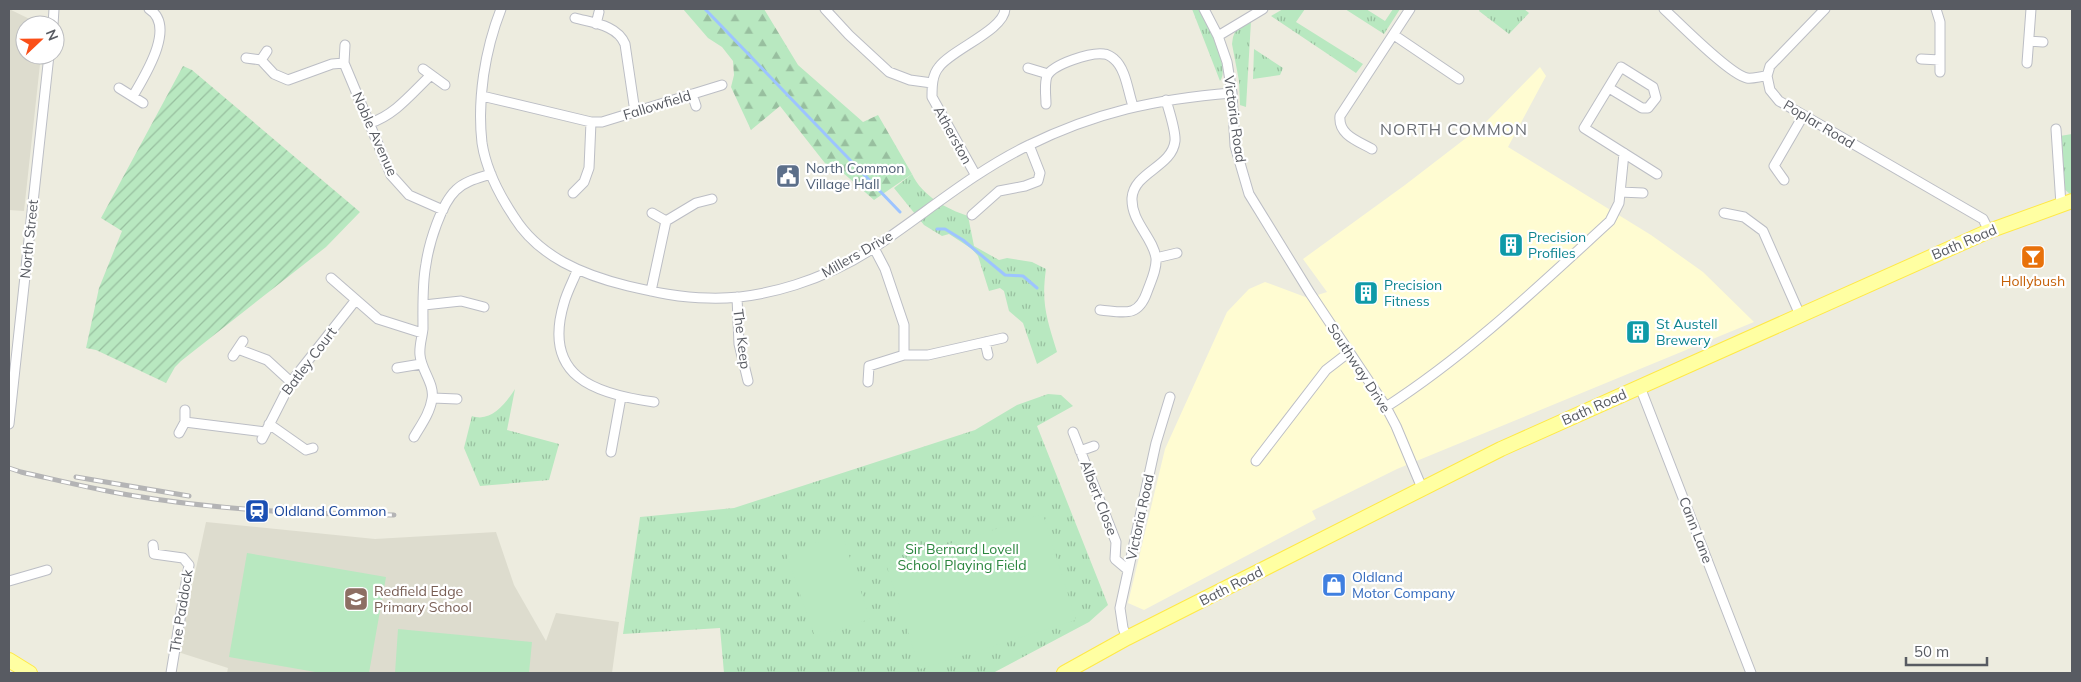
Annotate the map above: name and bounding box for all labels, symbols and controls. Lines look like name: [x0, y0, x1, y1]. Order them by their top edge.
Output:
north arrow: [15, 15, 65, 65]
text: N: [42, 27, 62, 43]
street label: Victoria Road: [1220, 74, 1250, 164]
street label: Fallowfield: [621, 86, 693, 124]
street label: Noble Avenue: [348, 89, 402, 179]
street label: Poplar Road: [1780, 96, 1858, 152]
street label: Atherston: [930, 103, 976, 167]
district label: NORTH COMMON: [1380, 119, 1528, 139]
place label: North Common Village Hall: [806, 159, 905, 193]
public building icon: North Common Village Hall: [775, 163, 801, 189]
street label: North Street: [16, 198, 42, 279]
street label: Bath Road: [1929, 220, 1999, 264]
street label: Millers Drive: [818, 226, 896, 282]
place label: Precision Profiles: [1528, 228, 1586, 262]
building icon: Precision Profiles: [1498, 232, 1524, 258]
bar icon: Hollybush: [2020, 244, 2046, 270]
place label: Hollybush: [2001, 272, 2065, 290]
place label: Precision Fitness: [1384, 276, 1442, 310]
building icon: Precision Fitness: [1353, 280, 1379, 306]
street label: The Keep: [729, 308, 755, 370]
place label: St Austell Brewery: [1656, 315, 1718, 349]
building icon: St Austell Brewery: [1625, 319, 1651, 345]
street label: Southway Drive: [1323, 320, 1395, 416]
street label: Batley Court: [278, 323, 340, 398]
street label: Bath Road: [1559, 385, 1629, 429]
street label: Albert Close: [1076, 458, 1122, 538]
street label: Victoria Road: [1122, 472, 1158, 562]
street label: Cann Lane: [1675, 494, 1717, 566]
station icon: Oldland Common: [244, 498, 270, 524]
place label: Oldland Common: [274, 502, 386, 520]
park label: Sir Bernard Lovell School Playing Field: [897, 540, 1027, 574]
street label: Bath Road: [1196, 562, 1266, 610]
street label: The Paddock: [166, 567, 197, 654]
place label: Oldland Motor Company: [1352, 568, 1456, 602]
shop icon: Oldland Motor Company: [1321, 572, 1347, 598]
place label: Redfield Edge Primary School: [374, 582, 472, 616]
school or university icon: Redfield Edge Primary School: [343, 586, 369, 612]
scale bar: [1906, 634, 1987, 666]
text: 50 m: [1914, 642, 1949, 661]

